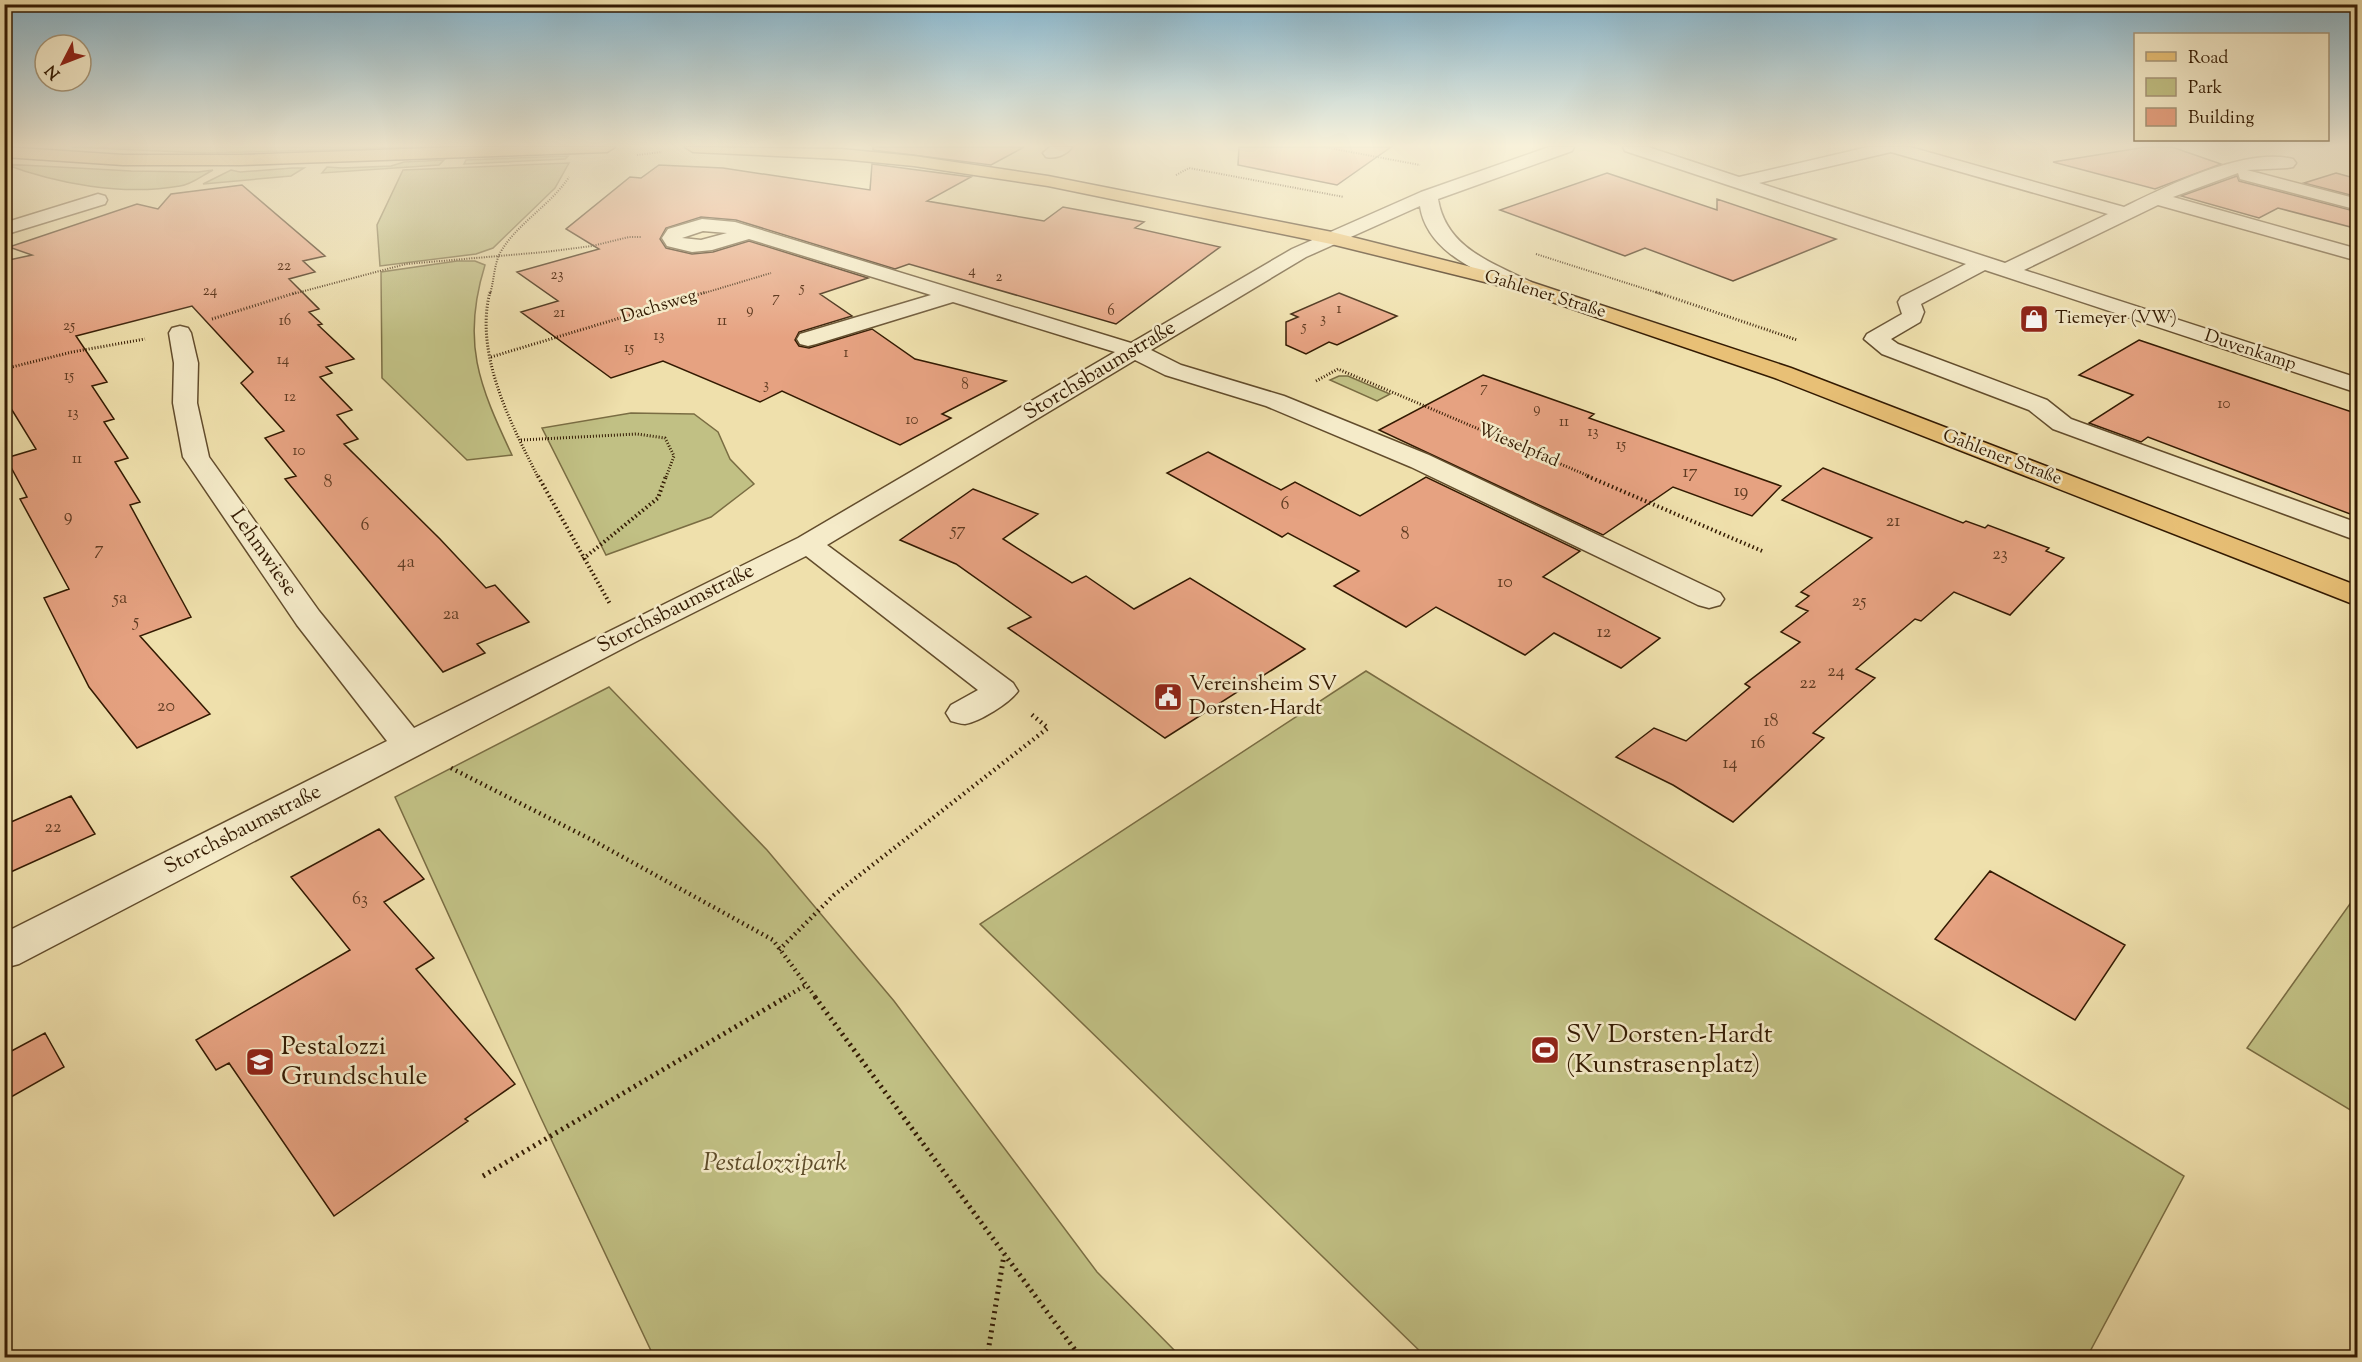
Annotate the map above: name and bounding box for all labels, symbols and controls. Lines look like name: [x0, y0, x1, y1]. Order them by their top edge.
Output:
north arrow: [33, 33, 93, 93]
legend: [2134, 33, 2329, 141]
text: Road: [2188, 46, 2228, 72]
text: N: [41, 59, 67, 84]
text: Park: [2188, 76, 2223, 102]
text: Building: [2188, 106, 2254, 132]
house number: 22: [277, 256, 291, 277]
house number: 4: [968, 261, 976, 282]
street label: Gahlener Straße: [1481, 264, 1609, 326]
house number: 23: [550, 265, 564, 286]
house number: 2: [995, 267, 1003, 288]
house number: 5: [798, 278, 805, 299]
house number: 24: [203, 281, 218, 302]
street label: Dachsweg: [618, 283, 700, 331]
house number: 7: [772, 288, 780, 309]
house number: 1: [1336, 299, 1342, 320]
house number: 9: [746, 300, 754, 321]
house number: 6: [1107, 301, 1115, 322]
house number: 21: [553, 303, 565, 324]
shop icon: Tiemeyer (VW): [2018, 303, 2050, 335]
place label: Tiemeyer (VW): [2055, 306, 2177, 332]
house number: 3: [1320, 309, 1326, 330]
house number: 16: [279, 311, 291, 332]
house number: 11: [717, 311, 727, 332]
street label: Storchsbaumstraße: [1018, 314, 1182, 428]
house number: 25: [63, 316, 75, 337]
house number: 5: [1300, 317, 1307, 338]
street label: Duvenkamp: [2201, 324, 2299, 378]
house number: 13: [653, 326, 665, 347]
house number: 15: [624, 338, 634, 359]
house number: 1: [843, 343, 849, 364]
house number: 14: [277, 350, 290, 371]
house number: 15: [64, 366, 74, 387]
house number: 3: [763, 375, 769, 396]
house number: 8: [961, 375, 969, 396]
house number: 7: [1480, 378, 1488, 399]
house number: 12: [284, 387, 296, 408]
house number: 10: [2218, 394, 2231, 415]
house number: 9: [1533, 399, 1541, 420]
house number: 13: [67, 403, 79, 424]
house number: 10: [906, 410, 919, 431]
house number: 11: [1559, 412, 1569, 433]
street label: Wieselpfad: [1473, 417, 1563, 475]
house number: 13: [1587, 422, 1599, 443]
street label: Gahlener Straße: [1938, 423, 2066, 493]
house number: 15: [1616, 435, 1626, 456]
house number: 10: [293, 441, 306, 462]
house number: 11: [72, 449, 82, 470]
house number: 17: [1682, 460, 1698, 486]
house number: 8: [324, 470, 333, 496]
house number: 19: [1734, 479, 1749, 505]
house number: 6: [1281, 492, 1290, 518]
street label: Lehmwiese: [222, 503, 304, 603]
house number: 9: [64, 504, 73, 530]
house number: 21: [1886, 509, 1900, 535]
house number: 6: [361, 513, 370, 539]
house number: 57: [949, 518, 966, 544]
house number: 8: [1401, 522, 1410, 548]
house number: 7: [94, 537, 104, 563]
house number: 23: [1992, 542, 2008, 568]
house number: 4a: [397, 550, 415, 576]
street label: Storchsbaumstraße: [592, 556, 760, 662]
house number: 10: [1497, 570, 1513, 596]
house number: 5a: [112, 586, 127, 612]
house number: 25: [1852, 589, 1866, 615]
house number: 2a: [443, 602, 459, 628]
house number: 5: [132, 609, 139, 635]
house number: 12: [1597, 620, 1612, 646]
house number: 24: [1827, 659, 1845, 685]
place label: Vereinsheim SV Dorsten-Hardt: [1189, 670, 1337, 724]
house number: 22: [1800, 671, 1817, 697]
public building icon: Vereinsheim SV Dorsten-Hardt: [1152, 681, 1184, 713]
house number: 20: [157, 694, 175, 720]
house number: 18: [1763, 709, 1779, 735]
house number: 16: [1750, 731, 1766, 757]
house number: 14: [1722, 751, 1738, 777]
street label: Storchsbaumstraße: [159, 777, 327, 883]
house number: 22: [45, 815, 62, 841]
house number: 63: [352, 887, 368, 913]
place label: SV Dorsten-Hardt (Kunstrasenplatz): [1566, 1017, 1773, 1084]
place label: Pestalozzi Grundschule: [281, 1029, 428, 1096]
sports icon: SV Dorsten-Hardt (Kunstrasenplatz): [1529, 1034, 1561, 1066]
school or university icon: Pestalozzi Grundschule: [244, 1046, 276, 1078]
park label: Pestalozzipark: [703, 1145, 847, 1182]

